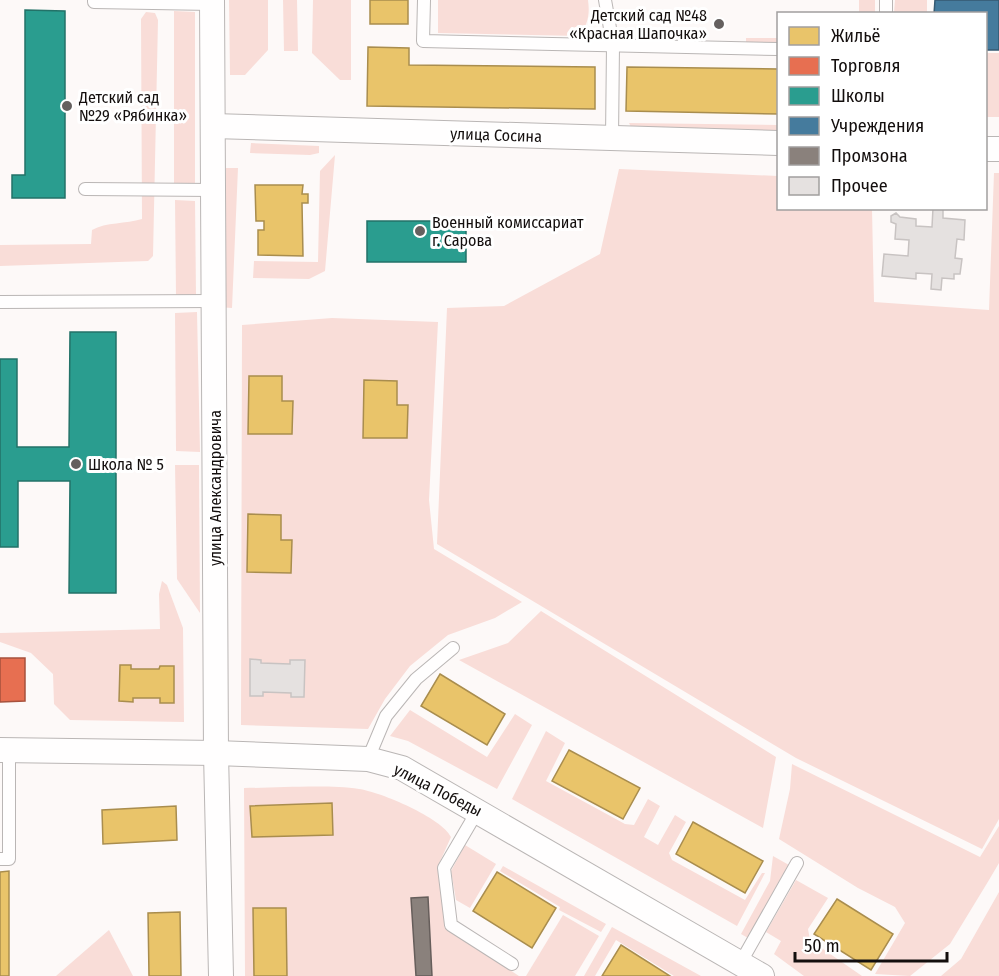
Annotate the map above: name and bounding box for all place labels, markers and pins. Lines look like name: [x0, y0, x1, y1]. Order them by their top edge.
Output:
place label: Детский сад №48 «Красная Шапочка»: [569, 6, 707, 43]
marker: Детский сад №48 «Красная Шапочка»: [712, 17, 726, 31]
place label: Детский сад №29 «Рябинка»: [78, 88, 187, 125]
marker: Детский сад №29 «Рябинка»: [60, 99, 74, 113]
place label: Военный комиссариат г. Сарова: [432, 213, 584, 250]
marker: Военный комиссариат г. Сарова: [413, 224, 427, 238]
place label: Школа № 5: [88, 455, 164, 474]
marker: Школа № 5: [69, 457, 83, 471]

